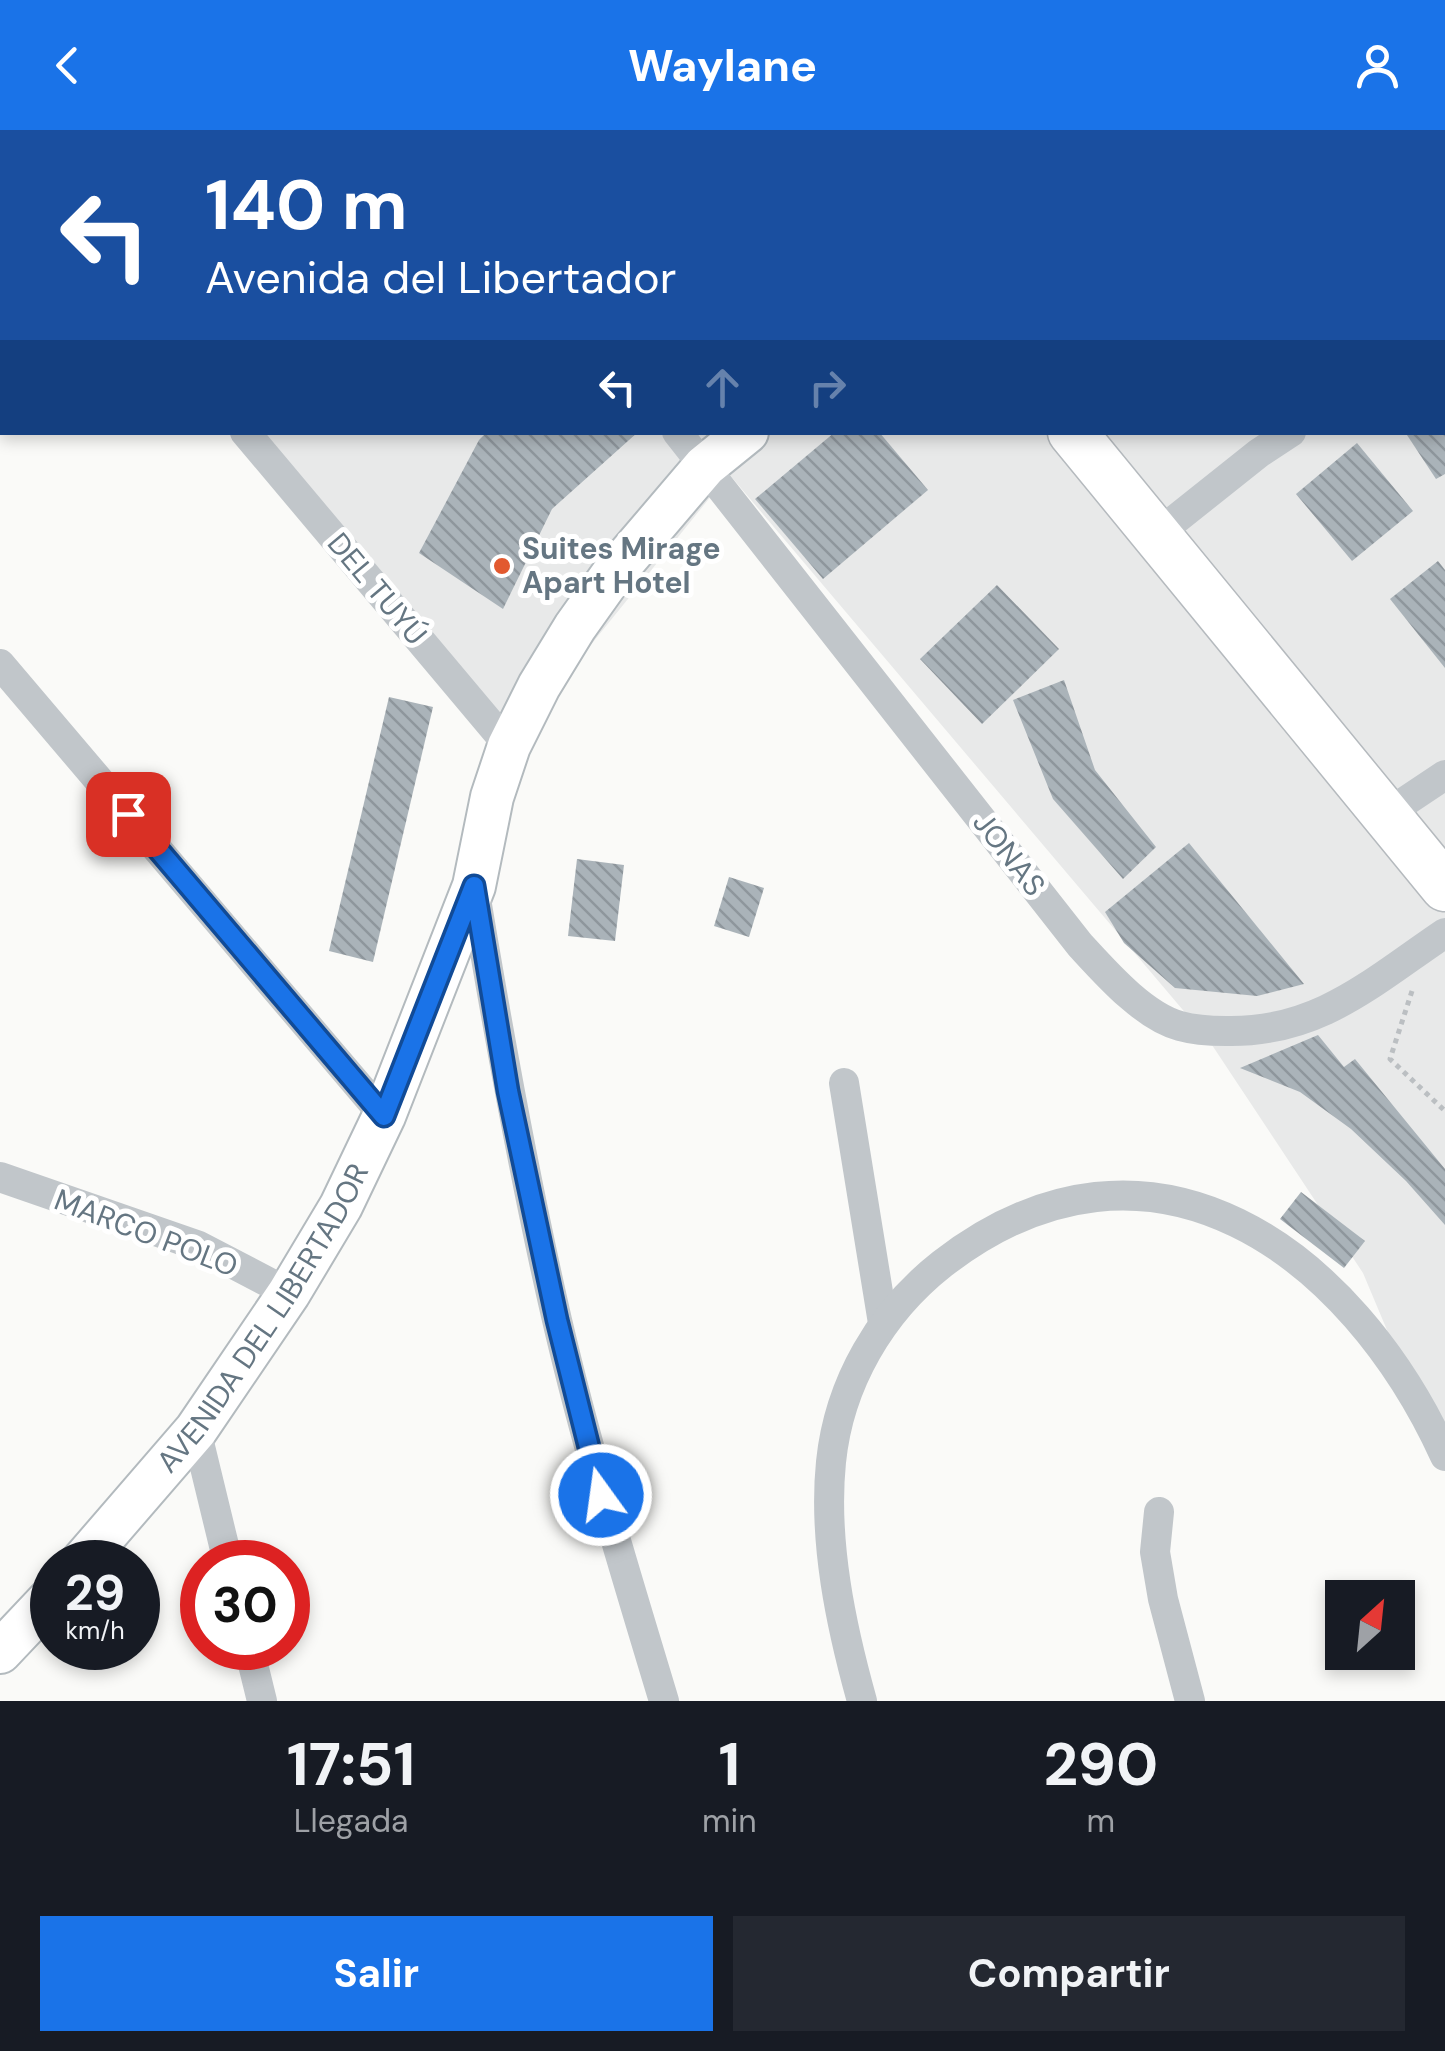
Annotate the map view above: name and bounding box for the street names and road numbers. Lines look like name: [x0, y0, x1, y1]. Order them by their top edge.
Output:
street label: DEL TUYÚ: [319, 524, 436, 653]
street label: JONAS: [964, 804, 1054, 904]
street label: AVENIDA DEL LIBERTADOR: [148, 1157, 377, 1481]
street label: MARCO POLO: [49, 1180, 243, 1285]

